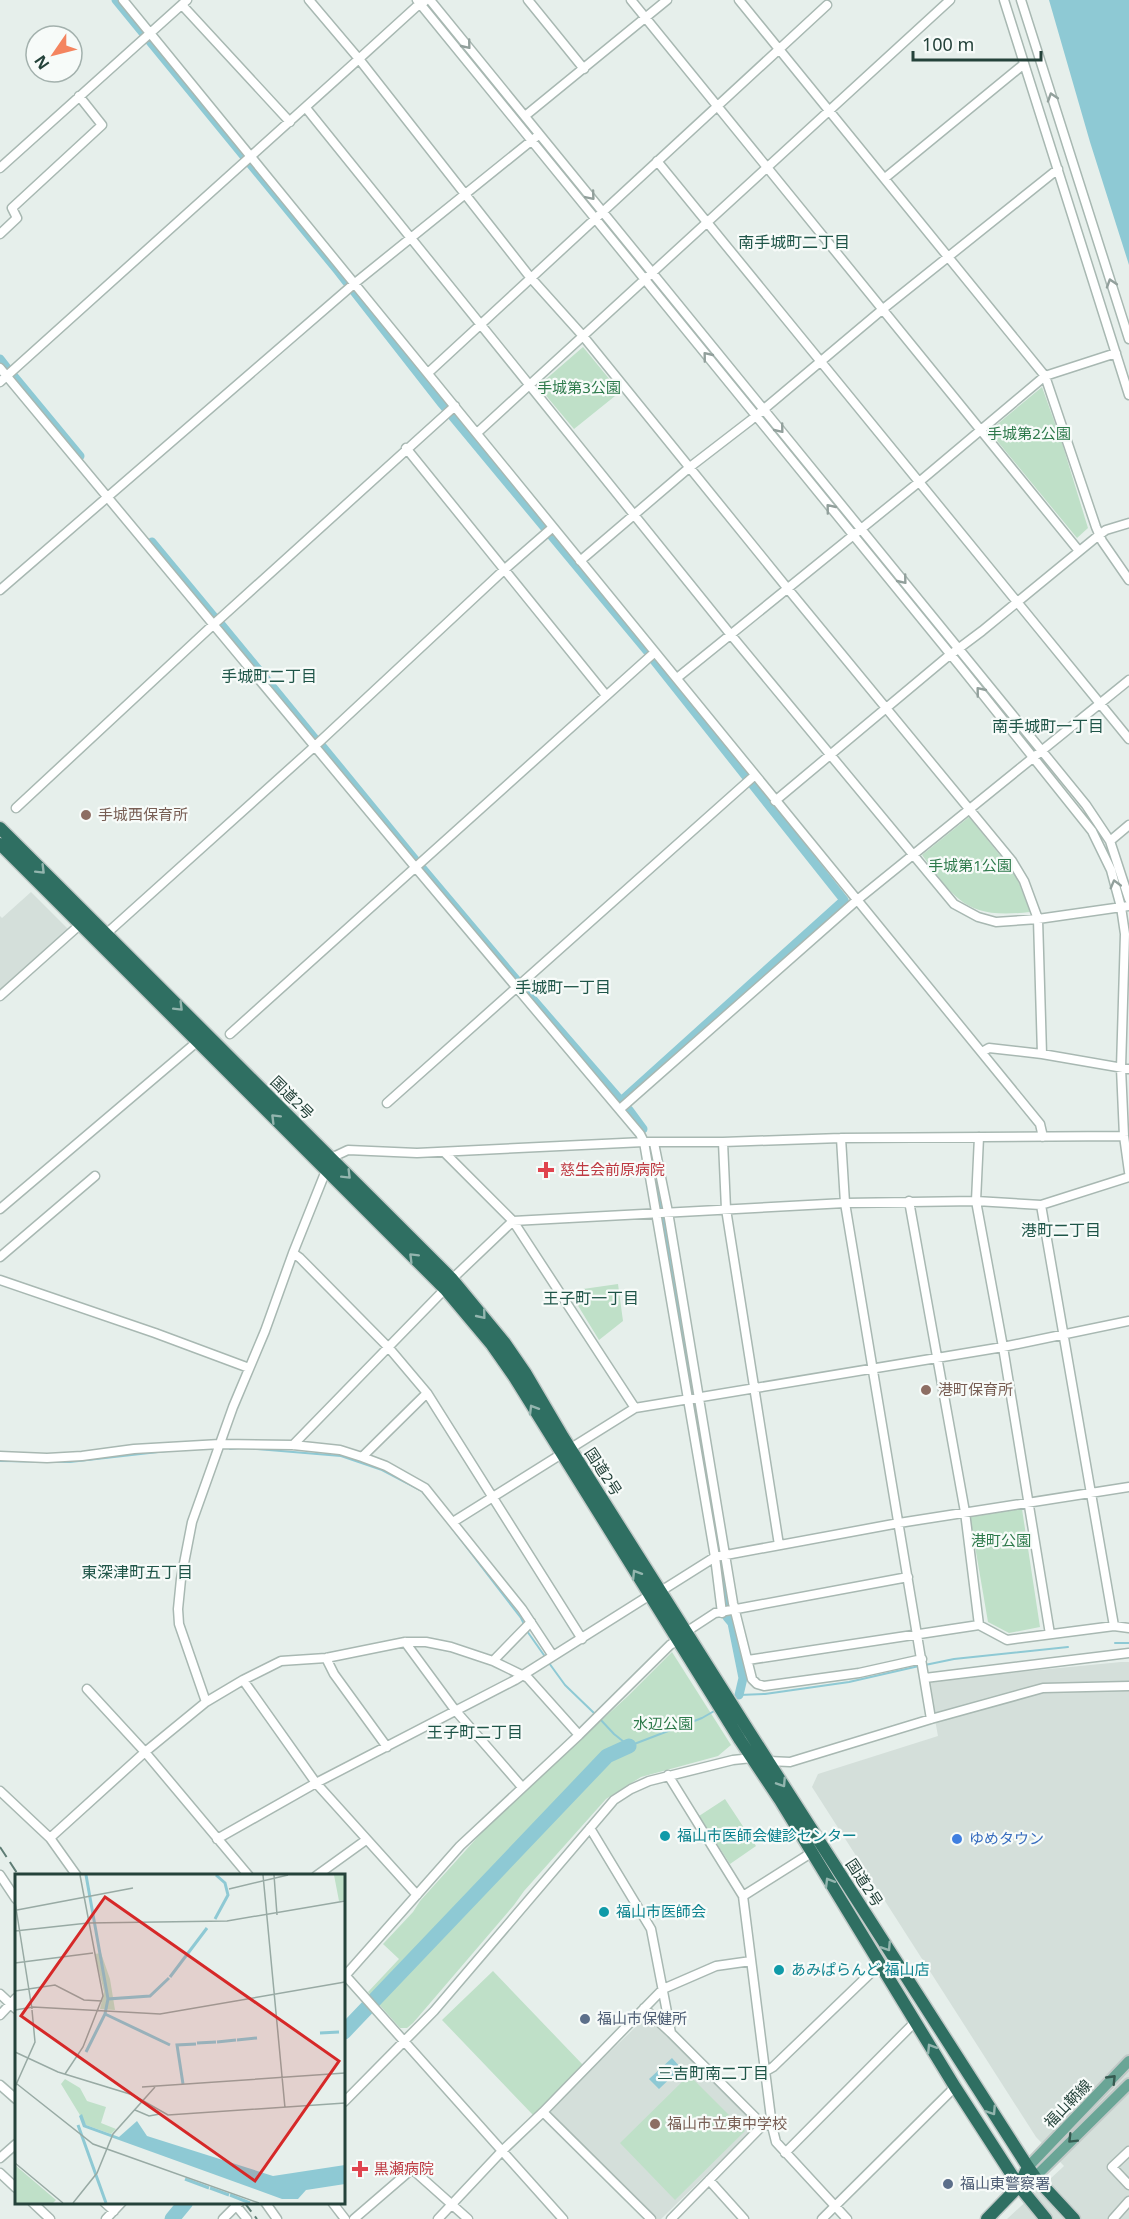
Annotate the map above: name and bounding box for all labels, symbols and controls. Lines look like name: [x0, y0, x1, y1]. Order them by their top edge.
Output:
north arrow: [24, 24, 84, 84]
scale bar: [913, 24, 1040, 62]
text: 100 m: [922, 32, 974, 56]
one-way arrow: [460, 38, 471, 49]
text: N: [29, 51, 54, 74]
one-way arrow: [1047, 92, 1059, 103]
one-way arrow: [583, 189, 594, 200]
district label: 南手城町二丁目: [738, 231, 850, 253]
one-way arrow: [1106, 278, 1118, 289]
one-way arrow: [704, 352, 715, 363]
park label: 手城第3公園: [537, 377, 621, 397]
one-way arrow: [772, 422, 783, 433]
park label: 手城第2公園: [987, 423, 1071, 443]
one-way arrow: [826, 503, 837, 514]
one-way arrow: [896, 573, 907, 584]
district label: 手城町二丁目: [221, 665, 317, 687]
one-way arrow: [977, 686, 988, 697]
district label: 南手城町一丁目: [992, 715, 1104, 737]
place label: 手城西保育所: [98, 804, 188, 824]
marker: 手城西保育所: [79, 808, 93, 822]
park label: 手城第1公園: [928, 855, 1012, 875]
one-way arrow: [34, 862, 45, 873]
one-way arrow: [1110, 879, 1122, 890]
district label: 手城町一丁目: [515, 976, 611, 998]
one-way arrow: [172, 1000, 183, 1011]
street label: 国道2号: [267, 1071, 319, 1123]
one-way arrow: [272, 1114, 282, 1125]
place label: 慈生会前原病院: [560, 1159, 665, 1179]
marker: 慈生会前原病院: [537, 1161, 555, 1179]
one-way arrow: [340, 1167, 351, 1178]
district label: 港町二丁目: [1021, 1219, 1101, 1241]
one-way arrow: [409, 1253, 420, 1264]
district label: 王子町一丁目: [543, 1287, 639, 1309]
one-way arrow: [475, 1308, 486, 1319]
place label: 港町保育所: [938, 1379, 1013, 1399]
marker: 港町保育所: [919, 1383, 933, 1397]
one-way arrow: [529, 1405, 541, 1415]
street label: 国道2号: [581, 1444, 627, 1499]
park label: 港町公園: [971, 1530, 1031, 1550]
district label: 東深津町五丁目: [81, 1561, 193, 1583]
one-way arrow: [632, 1570, 644, 1580]
park label: 水辺公園: [633, 1713, 693, 1733]
district label: 王子町二丁目: [427, 1721, 523, 1743]
one-way arrow: [775, 1776, 786, 1787]
place label: 福山市医師会健診センター: [677, 1825, 857, 1845]
place label: ゆめタウン: [969, 1828, 1044, 1848]
marker: 福山市医師会健診センター: [658, 1829, 672, 1843]
marker: ゆめタウン: [950, 1832, 964, 1846]
street label: 国道2号: [842, 1855, 888, 1910]
inset map: [15, 1874, 345, 2204]
one-way arrow: [824, 1878, 836, 1888]
place label: 福山市医師会: [616, 1901, 706, 1921]
marker: 福山市医師会: [597, 1905, 611, 1919]
one-way arrow: [880, 1940, 891, 1951]
place label: あみぱらんど 福山店: [791, 1959, 929, 1979]
marker: あみぱらんど 福山店: [772, 1963, 786, 1977]
place label: 福山市保健所: [597, 2008, 687, 2028]
marker: 福山市保健所: [578, 2012, 592, 2026]
one-way arrow: [926, 2044, 938, 2054]
district label: 三吉町南二丁目: [657, 2062, 769, 2084]
street label: 福山鞆線: [1039, 2075, 1095, 2132]
one-way arrow: [1105, 2075, 1116, 2086]
one-way arrow: [985, 2104, 996, 2115]
place label: 福山市立東中学校: [667, 2113, 787, 2133]
marker: 福山市立東中学校: [648, 2117, 662, 2131]
one-way arrow: [1069, 2132, 1080, 2143]
place label: 黒瀬病院: [374, 2158, 434, 2178]
marker: 黒瀬病院: [351, 2160, 369, 2178]
place label: 福山東警察署: [960, 2173, 1050, 2193]
marker: 福山東警察署: [941, 2177, 955, 2191]

